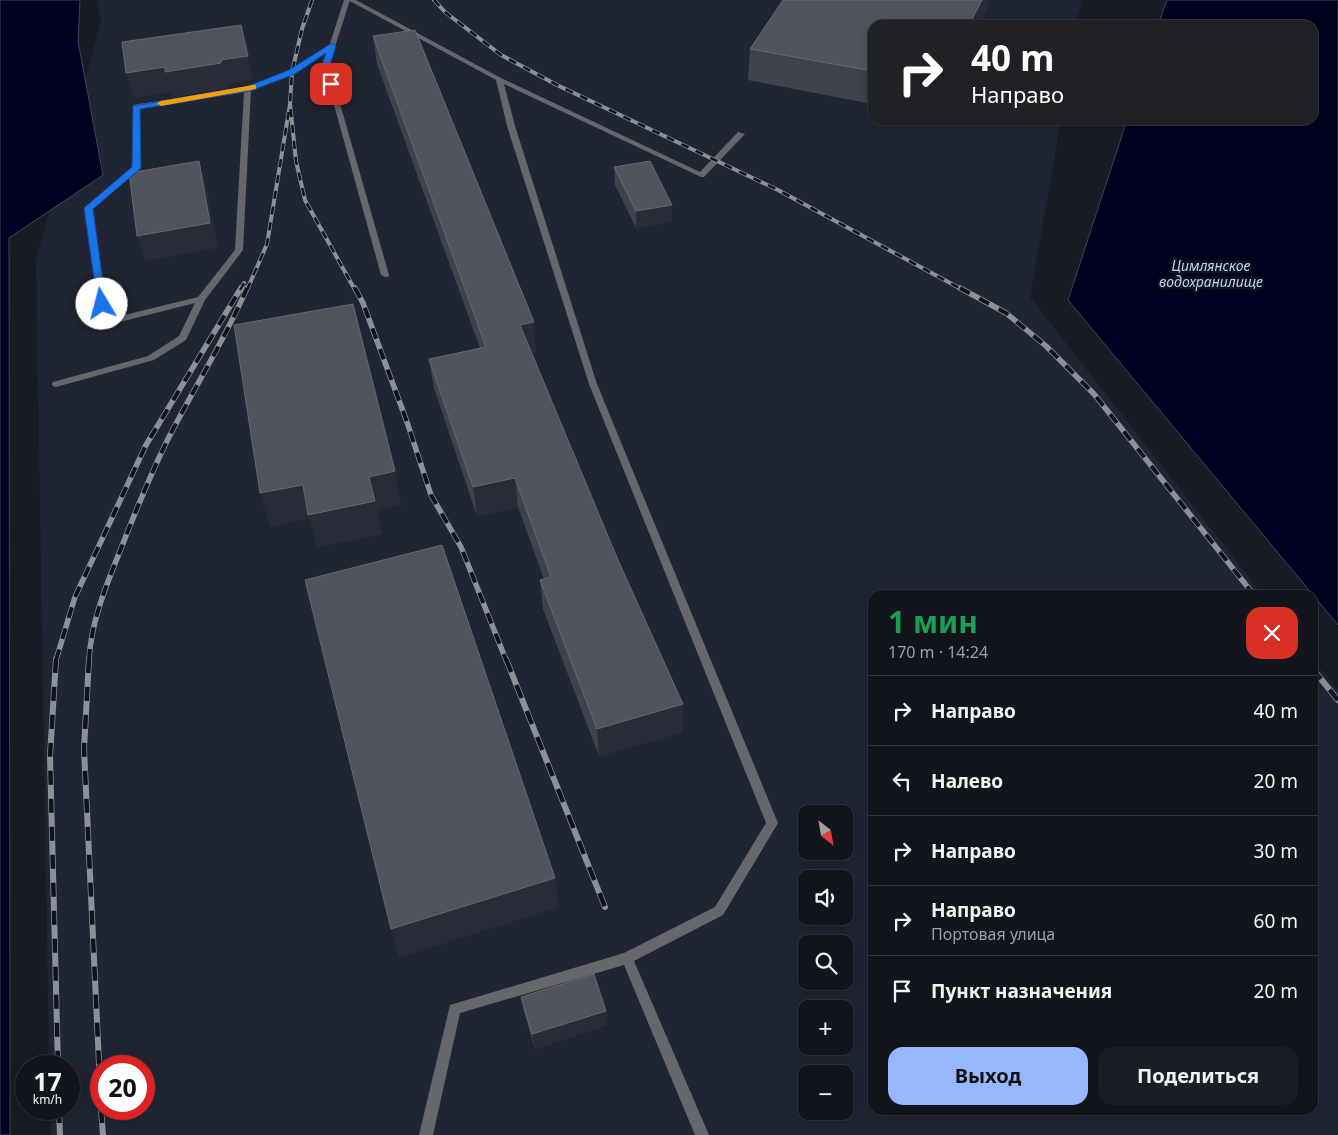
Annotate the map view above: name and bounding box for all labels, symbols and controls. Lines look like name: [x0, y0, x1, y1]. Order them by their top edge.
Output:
text: 40 m: [971, 34, 1054, 81]
icon: right: [888, 40, 953, 105]
pin: [310, 63, 352, 105]
icon: arrive: [317, 70, 345, 98]
text: Направо: [971, 79, 1064, 109]
water label: Цимлянское водохранилище: [1159, 256, 1263, 291]
position arrow: [75, 277, 127, 329]
text: 1 мин: [888, 601, 978, 642]
button: close: [1246, 607, 1298, 659]
text: 170 m · 14:24: [888, 641, 988, 663]
icon: right: [888, 697, 916, 725]
text: Направо: [931, 698, 1016, 724]
text: 40 m: [1254, 698, 1298, 724]
icon: left: [888, 767, 916, 795]
text: Налево: [931, 768, 1003, 794]
text: 20 m: [1254, 768, 1298, 794]
north arrow: [798, 805, 852, 860]
map controls: [798, 805, 853, 1120]
icon: right: [888, 837, 916, 865]
text: Направо: [931, 838, 1016, 864]
text: 30 m: [1254, 838, 1298, 864]
button: sound: [798, 870, 853, 925]
text: Направо: [931, 897, 1016, 923]
icon: right: [888, 907, 916, 935]
text: 60 m: [1254, 908, 1298, 934]
text: Портовая улица: [931, 923, 1055, 945]
button: search: [798, 935, 853, 990]
icon: arrive: [888, 977, 916, 1005]
text: Пункт назначения: [931, 978, 1112, 1004]
text: 20 m: [1254, 978, 1298, 1004]
button: +: [798, 1000, 853, 1055]
button: Выход: [888, 1047, 1088, 1105]
button: Поделиться: [1098, 1047, 1298, 1105]
speed limit sign: 20: [90, 1055, 155, 1120]
text: 17: [33, 1064, 62, 1098]
button: −: [798, 1065, 853, 1120]
text: km/h: [33, 1091, 62, 1108]

